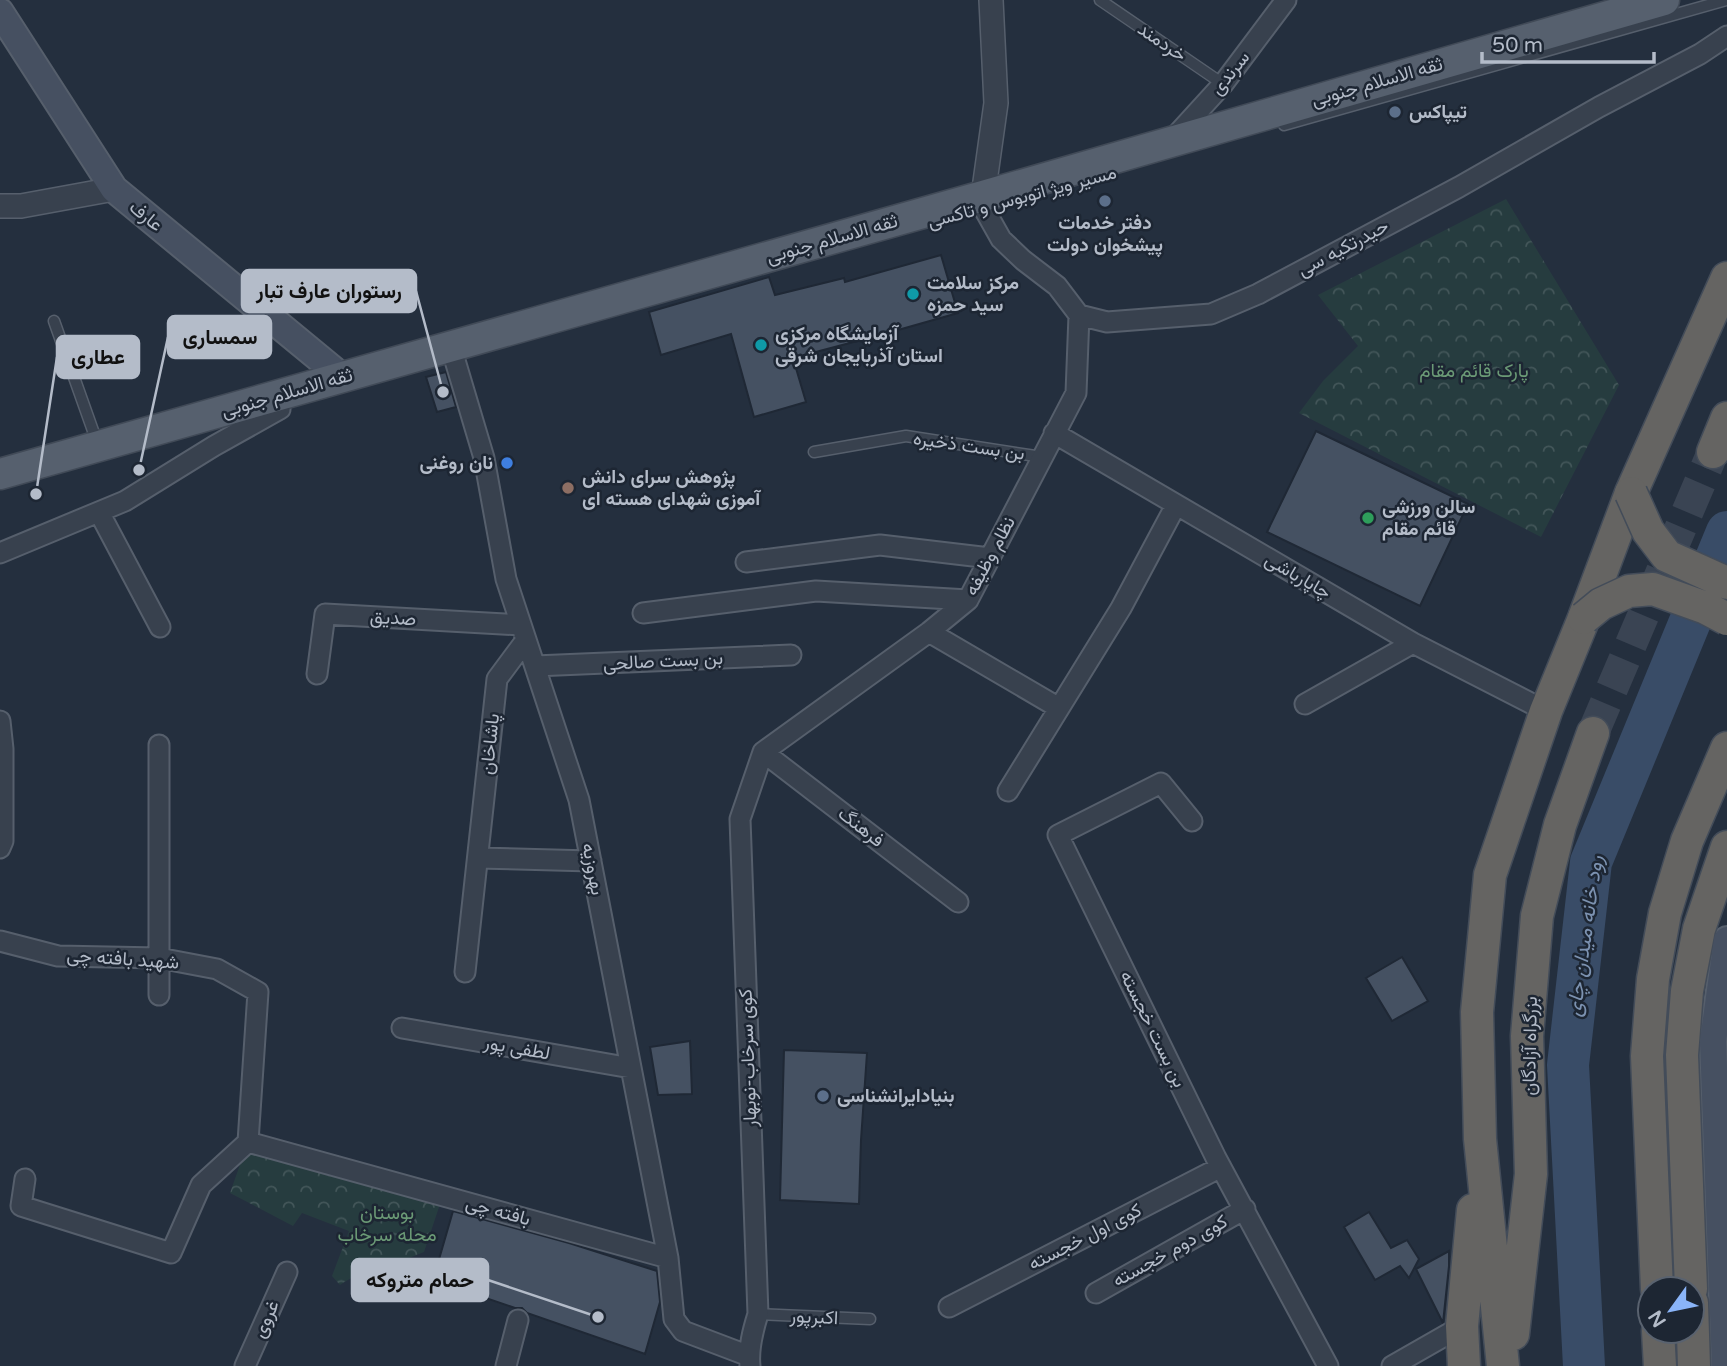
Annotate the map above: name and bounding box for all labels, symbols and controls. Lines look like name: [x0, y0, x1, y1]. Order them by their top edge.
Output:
street label: خردمند: [1133, 18, 1191, 66]
scale bar: [1482, 21, 1654, 65]
text: 50 m: [1492, 33, 1543, 58]
street label: سرندی: [1206, 47, 1254, 99]
street label: ثقه الاسلام جنوبی: [1309, 53, 1446, 112]
place label: تیپاکس: [1409, 101, 1467, 125]
marker: تیپاکس: [1387, 104, 1403, 120]
street label: مسیر ویژ اتوبوس و تاکسی: [925, 161, 1119, 233]
marker: دفتر خدمات پیشخوان دولت: [1097, 193, 1113, 209]
street label: عارف: [125, 196, 167, 236]
street label: ثقه الاسلام جنوبی: [764, 210, 901, 269]
place label: دفتر خدمات پیشخوان دولت: [1047, 212, 1163, 258]
street label: حیدرتکیه سی: [1294, 215, 1392, 281]
callout: رستوران عارف تبار: [242, 270, 416, 312]
place label: مرکز سلامت سید حمزه: [927, 272, 1019, 317]
text: رستوران عارف تبار: [255, 279, 402, 304]
marker: مرکز سلامت سید حمزه: [905, 286, 921, 302]
callout: سمساری: [168, 316, 271, 358]
place label: آزمایشگاه مرکزی استان آذربایجان شرقی: [775, 323, 943, 368]
text: سمساری: [182, 325, 258, 350]
callout: عطاری: [57, 336, 139, 378]
marker: آزمایشگاه مرکزی استان آذربایجان شرقی: [753, 337, 769, 353]
text: عطاری: [71, 345, 125, 370]
park label: پارک قائم مقام: [1419, 360, 1529, 384]
street label: ثقه الاسلام جنوبی: [219, 364, 356, 423]
street label: بن بست ذخیره: [912, 427, 1026, 465]
place label: نان روغنی: [420, 452, 493, 475]
marker: نان روغنی: [499, 455, 515, 471]
place label: پژوهش سرای دانش آموزی شهدای هسته ای: [582, 466, 761, 511]
marker: پژوهش سرای دانش آموزی شهدای هسته ای: [560, 480, 576, 496]
place label: سالن ورزشی قائم مقام: [1382, 496, 1475, 541]
marker: سالن ورزشی قائم مقام: [1360, 510, 1376, 526]
street label: نظام وظیفه: [960, 513, 1021, 600]
street label: چاپارباشی: [1260, 548, 1335, 605]
street label: صدیق: [369, 606, 417, 630]
street label: بن بست صالحی: [602, 647, 724, 675]
street label: پاشاخان: [476, 712, 506, 776]
street label: فرهنگ: [834, 802, 888, 852]
street label: بهروزیه: [577, 841, 609, 897]
water label: رود خانه میدان چای: [1561, 854, 1610, 1018]
street label: شهید بافته چی: [66, 944, 180, 976]
street label: بن بست خجسته: [1115, 967, 1191, 1091]
street label: کوی سرخاب-نوبهار: [735, 988, 761, 1129]
street label: بزرگراه آزادگان: [1518, 996, 1542, 1096]
street label: لطفی پور: [481, 1031, 552, 1067]
place label: بنیادایرانشناسی: [837, 1085, 955, 1108]
marker: بنیادایرانشناسی: [815, 1088, 831, 1104]
street label: بافته چی: [463, 1192, 533, 1232]
street label: کوی اول خجسته: [1025, 1199, 1145, 1275]
park label: بوستان محله سرخاب: [337, 1202, 437, 1246]
street label: کوی دوم خجسته: [1109, 1210, 1232, 1292]
callout: حمام متروکه: [352, 1259, 488, 1301]
text: حمام متروکه: [366, 1268, 474, 1294]
north arrow: [1636, 1275, 1706, 1345]
street label: غروی: [248, 1297, 284, 1341]
street label: اکبرپور: [788, 1305, 839, 1331]
text: N: [1644, 1306, 1671, 1331]

